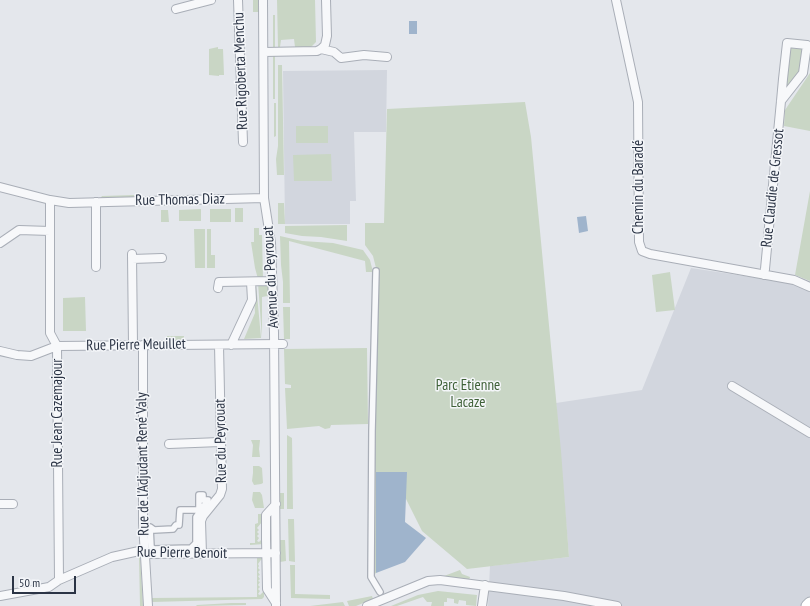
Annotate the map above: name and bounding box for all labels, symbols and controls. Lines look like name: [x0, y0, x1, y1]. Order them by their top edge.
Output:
street label: Rue Rigoberta Menchu: [230, 12, 252, 130]
street label: Rue Claudie de Gressot: [758, 128, 788, 248]
street label: Chemin du Baradé: [630, 140, 648, 234]
street label: Rue Thomas Diaz: [135, 190, 225, 210]
street label: Avenue du Peyrouat: [259, 225, 283, 329]
street label: Rue Pierre Meuillet: [86, 335, 186, 355]
street label: Rue Jean Cazemajour: [49, 359, 67, 467]
park label: Parc Etienne Lacaze: [436, 377, 500, 412]
street label: Rue de l'Adjudant René Valy: [133, 392, 153, 536]
street label: Rue du Peyrouat: [211, 399, 231, 483]
street label: Rue Pierre Benoit: [137, 543, 227, 563]
scale bar: [14, 568, 78, 594]
text: 50 m: [19, 575, 40, 590]

